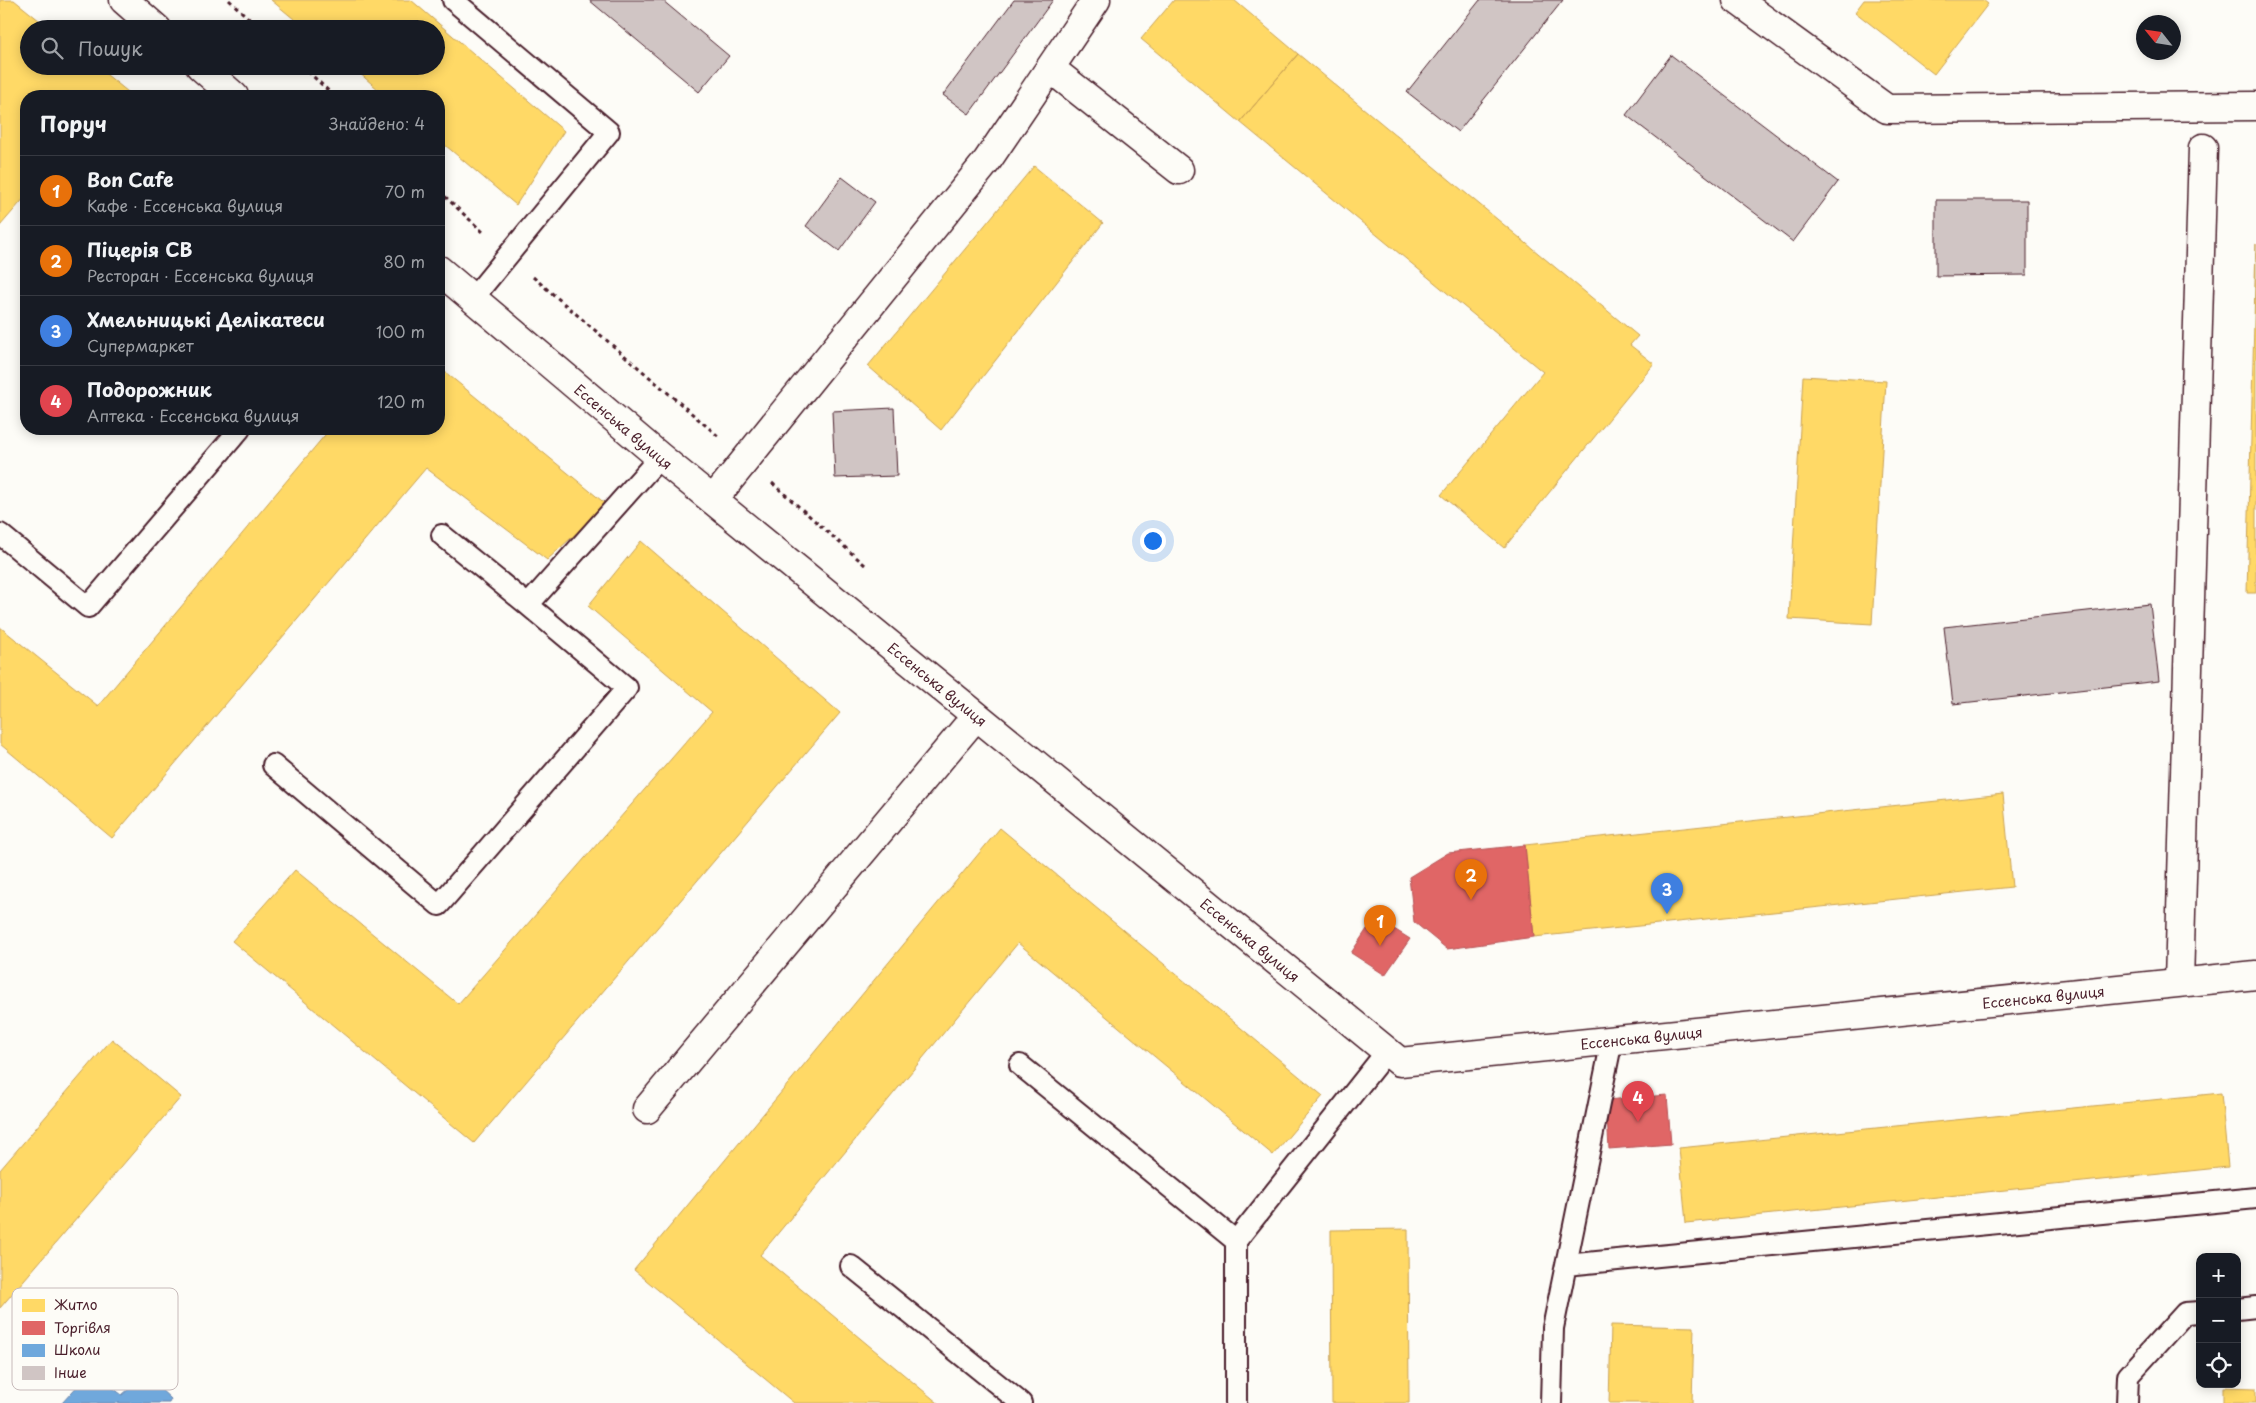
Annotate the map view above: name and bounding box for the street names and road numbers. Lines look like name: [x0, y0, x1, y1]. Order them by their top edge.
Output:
street label: Ессенська вулиця: [570, 379, 677, 474]
street label: Ессенська вулиця: [883, 637, 992, 731]
street label: Ессенська вулиця: [1196, 893, 1305, 987]
street label: Ессенська вулиця: [1981, 980, 2106, 1013]
street label: Ессенська вулиця: [1579, 1021, 1704, 1054]

